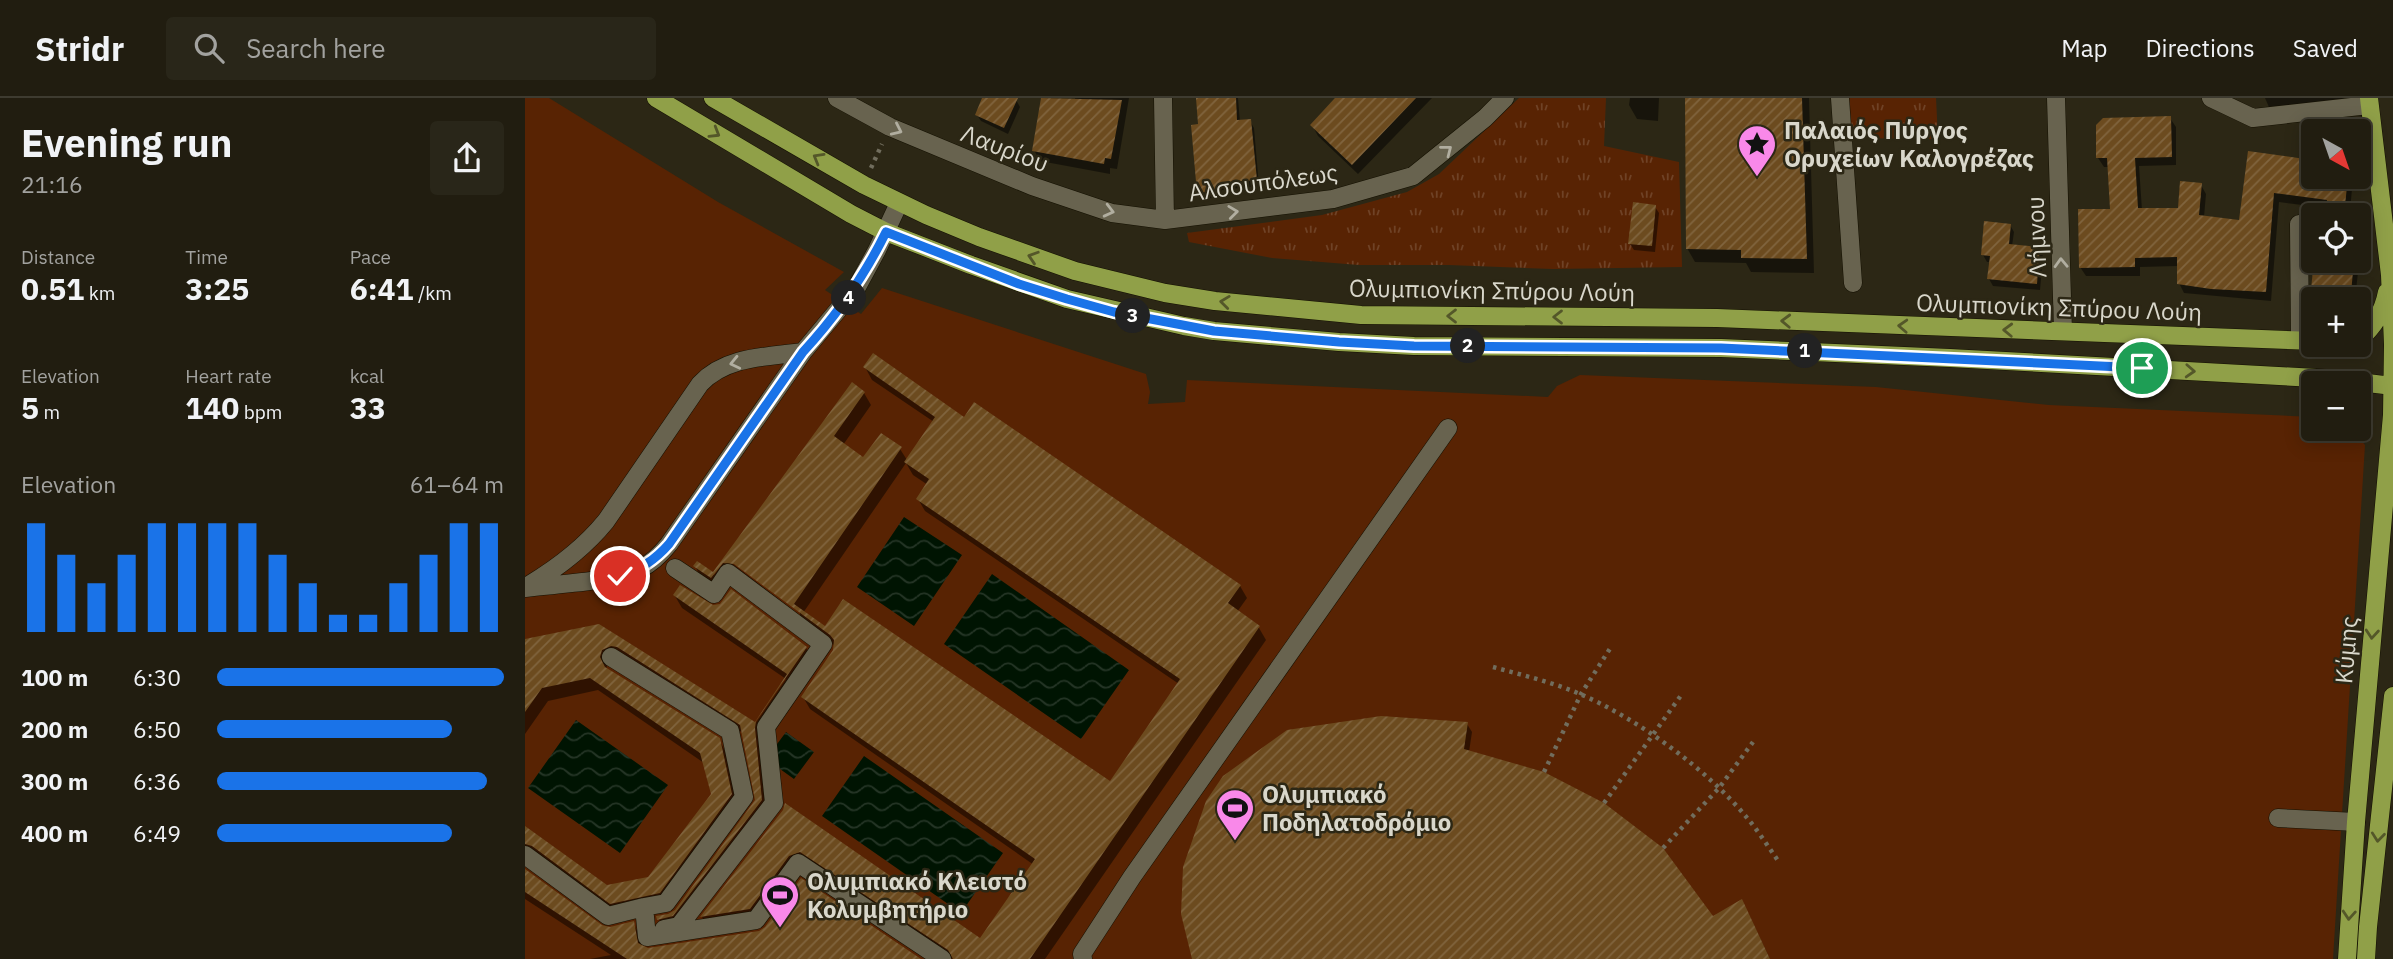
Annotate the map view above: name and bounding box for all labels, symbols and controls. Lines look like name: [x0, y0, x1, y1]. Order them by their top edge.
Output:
search box: [166, 17, 656, 80]
text: Stridr: [35, 27, 124, 70]
icon: search: [190, 29, 228, 67]
text: Search here: [246, 31, 386, 65]
text: Map: [2061, 32, 2107, 64]
text: Directions: [2145, 32, 2255, 64]
text: Saved: [2293, 32, 2358, 64]
place label: Παλαιός Πύργος Ορυχείων Καλογρέζας: [1784, 114, 2034, 174]
street label: Λαυρίου: [957, 117, 1053, 179]
text: Evening run: [21, 118, 232, 167]
north arrow: [2301, 119, 2371, 189]
map controls: [2301, 119, 2371, 441]
button: share: [430, 121, 504, 195]
one-way arrow: [890, 122, 902, 136]
place icon: Παλαιός Πύργος Ορυχείων Καλογρέζας: [1736, 123, 1778, 178]
one-way arrow: [707, 125, 720, 138]
one-way arrow: [1440, 145, 1452, 158]
one-way arrow: [812, 153, 825, 166]
street label: Αλσουπόλεως: [1186, 156, 1340, 208]
text: 21:16: [21, 169, 83, 199]
street label: Λήμνου: [2019, 196, 2053, 278]
one-way arrow: [1103, 203, 1115, 217]
button: locate: [2301, 203, 2371, 273]
one-way arrow: [1227, 205, 1239, 220]
text: Distance: [21, 245, 95, 269]
text: Time: [185, 245, 228, 269]
text: Pace: [350, 245, 391, 269]
one-way arrow: [1028, 251, 1040, 265]
one-way arrow: [2054, 257, 2069, 268]
text: 0.51: [21, 269, 84, 308]
text: 3:25: [185, 269, 249, 308]
text: 6:41: [350, 269, 414, 308]
street label: Ολυμπιονίκη Σπύρου Λούη: [1349, 272, 1635, 308]
pin: 4: [831, 280, 867, 316]
text: km: [84, 281, 115, 305]
text: /km: [414, 281, 452, 305]
text: 4: [843, 285, 854, 309]
street label: Ολυμπιονίκη Σπύρου Λούη: [1915, 286, 2203, 328]
button: +: [2301, 287, 2371, 357]
one-way arrow: [1219, 295, 1231, 310]
pin: 3: [1115, 298, 1151, 333]
text: 3: [1127, 303, 1138, 327]
one-way arrow: [1446, 308, 1457, 324]
one-way arrow: [1553, 309, 1563, 325]
one-way arrow: [1780, 314, 1791, 329]
one-way arrow: [1897, 319, 1908, 334]
one-way arrow: [2002, 322, 2013, 337]
pin: 2: [1451, 328, 1485, 364]
text: 2: [1462, 333, 1473, 357]
pin: 1: [1787, 334, 1823, 368]
text: 1: [1799, 338, 1810, 362]
pin: [2112, 338, 2172, 398]
icon: arrive: [2123, 349, 2161, 387]
one-way arrow: [729, 354, 741, 369]
one-way arrow: [2185, 363, 2196, 378]
text: Elevation: [21, 364, 100, 388]
text: Heart rate: [185, 364, 272, 388]
text: kcal: [350, 364, 384, 388]
button: −: [2301, 371, 2371, 441]
text: 5: [21, 388, 39, 427]
text: 140: [185, 388, 239, 427]
text: 33: [350, 388, 386, 427]
text: m: [39, 400, 60, 424]
text: bpm: [239, 400, 282, 424]
text: Elevation: [21, 469, 116, 499]
text: 61–64 m: [410, 469, 504, 499]
pin: [590, 546, 650, 606]
icon: check: [601, 557, 639, 595]
street label: Κύμης: [2327, 615, 2365, 685]
one-way arrow: [2365, 629, 2380, 640]
text: 100 m: [21, 662, 88, 692]
text: 6:30: [133, 662, 181, 692]
text: 200 m: [21, 714, 88, 744]
text: 6:50: [133, 714, 181, 744]
text: 300 m: [21, 766, 88, 796]
text: 6:36: [133, 766, 181, 796]
place label: Ολυμπιακό Ποδηλατοδρόμιο: [1262, 778, 1451, 838]
sports icon: Ολυμπιακό Ποδηλατοδρόμιο: [1214, 787, 1256, 842]
text: 400 m: [21, 818, 88, 848]
text: 6:49: [133, 818, 181, 848]
one-way arrow: [2370, 831, 2385, 842]
place label: Ολυμπιακό Κλειστό Κολυμβητήριο: [807, 865, 1027, 925]
sports icon: Ολυμπιακό Κλειστό Κολυμβητήριο: [759, 874, 801, 929]
one-way arrow: [2342, 909, 2357, 920]

